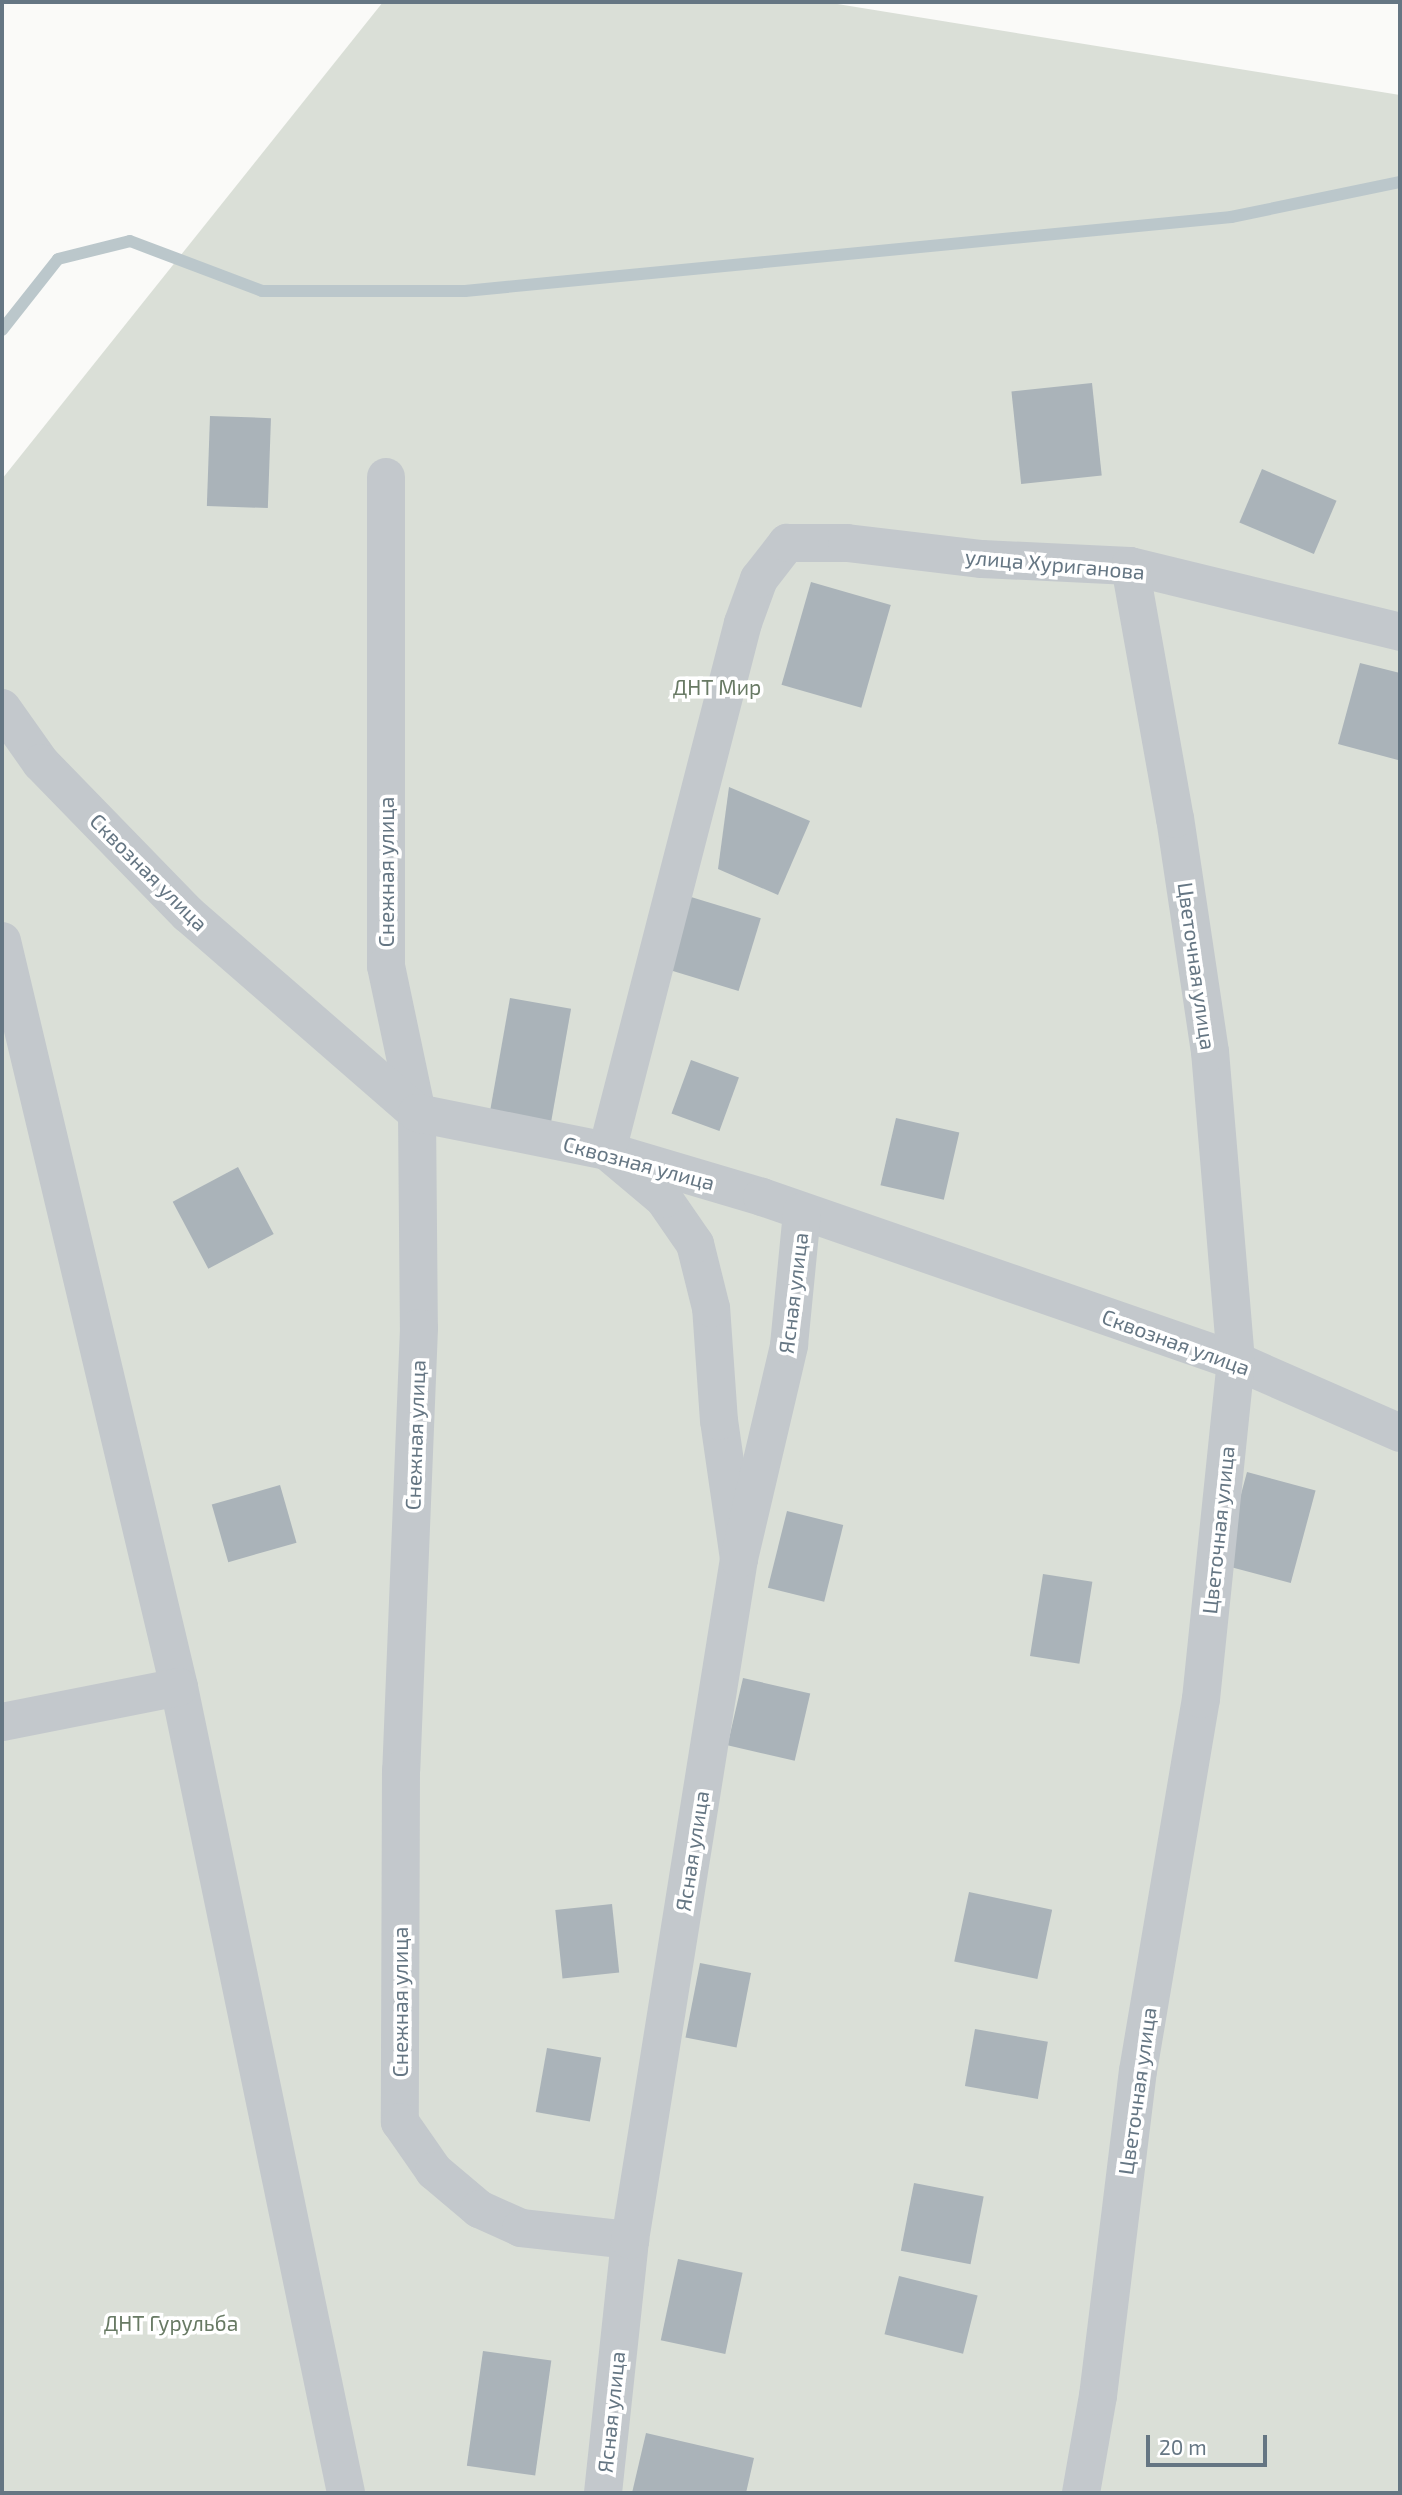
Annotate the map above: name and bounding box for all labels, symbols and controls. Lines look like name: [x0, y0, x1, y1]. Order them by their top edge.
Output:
street label: улица Хуриганова: [964, 544, 1146, 584]
park label: ДНТ Мир: [673, 674, 761, 700]
street label: Снежная улица: [373, 797, 399, 947]
street label: Сквозная улица: [85, 808, 213, 936]
street label: Цветочная улица: [1173, 881, 1221, 1051]
street label: Сквозная улица: [561, 1131, 717, 1195]
street label: Ясная улица: [773, 1231, 813, 1355]
street label: Сквозная улица: [1099, 1304, 1253, 1380]
street label: Снежная улица: [400, 1359, 430, 1511]
street label: Цветочная улица: [1197, 1445, 1239, 1615]
street label: Ясная улица: [670, 1789, 714, 1913]
street label: Снежная улица: [387, 1927, 413, 2077]
street label: Цветочная улица: [1113, 2006, 1161, 2176]
park label: ДНТ Гурульба: [104, 2310, 238, 2336]
street label: Ясная улица: [592, 2350, 630, 2474]
scale bar: [1150, 2422, 1271, 2466]
text: 20 m: [1159, 2434, 1207, 2459]

